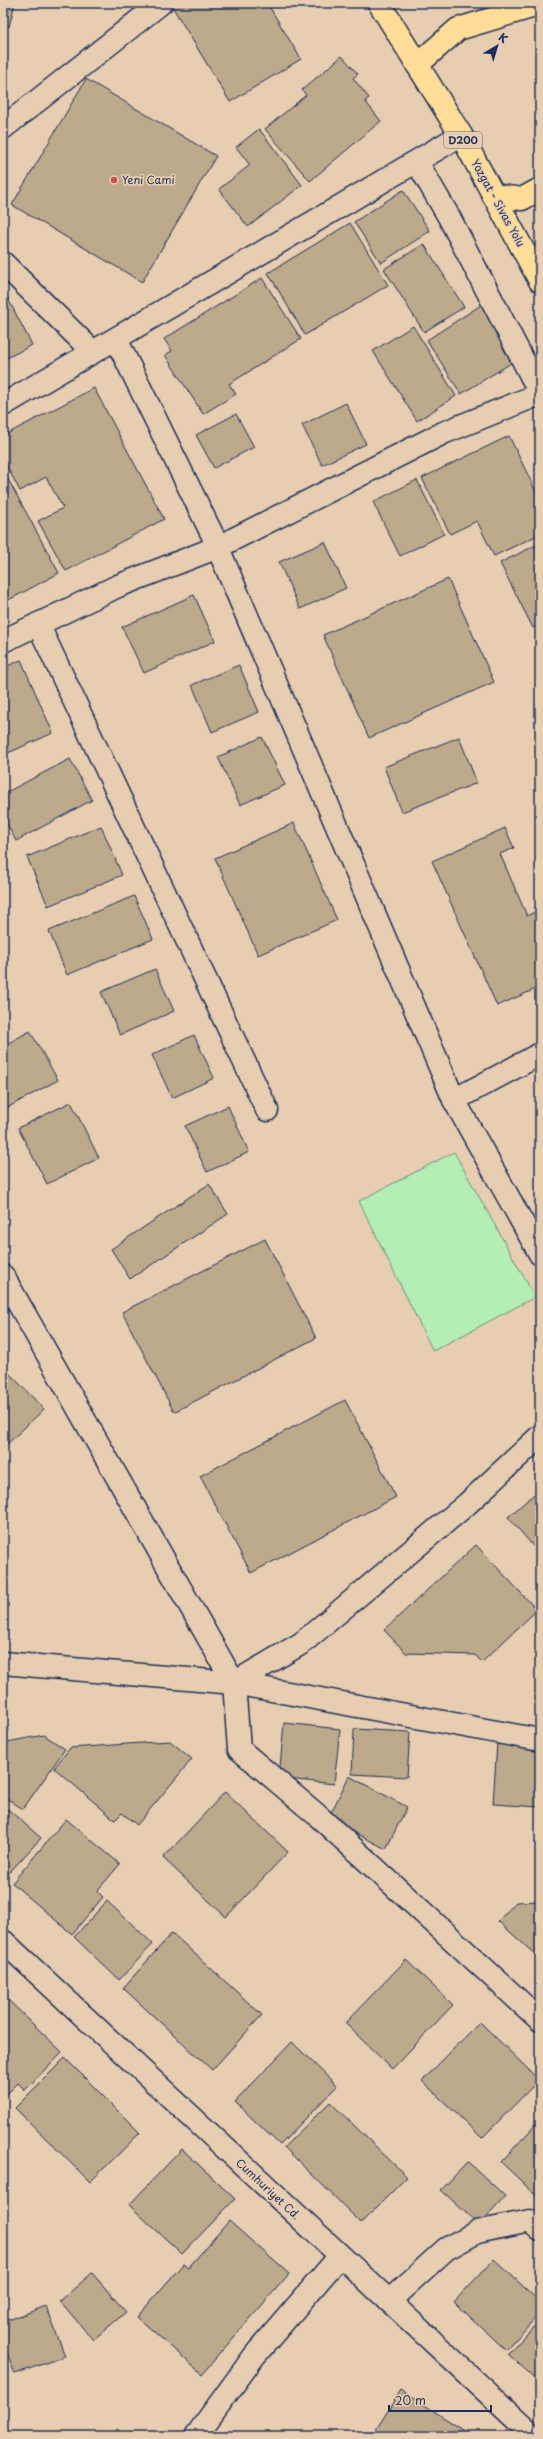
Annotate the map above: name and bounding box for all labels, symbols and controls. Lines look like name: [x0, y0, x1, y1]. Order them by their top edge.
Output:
north arrow: [477, 26, 517, 66]
text: K: [495, 29, 512, 47]
road number: D200: [444, 132, 482, 148]
street label: Yozgat - Sivas Yolu: [467, 156, 530, 250]
place label: Yeni Cami: [122, 171, 175, 188]
marker: Yeni Cami: [109, 175, 119, 185]
street label: Cumhuriyet Cd.: [232, 2154, 304, 2223]
scale bar: [389, 2387, 491, 2413]
text: 20 m: [395, 2391, 426, 2409]

